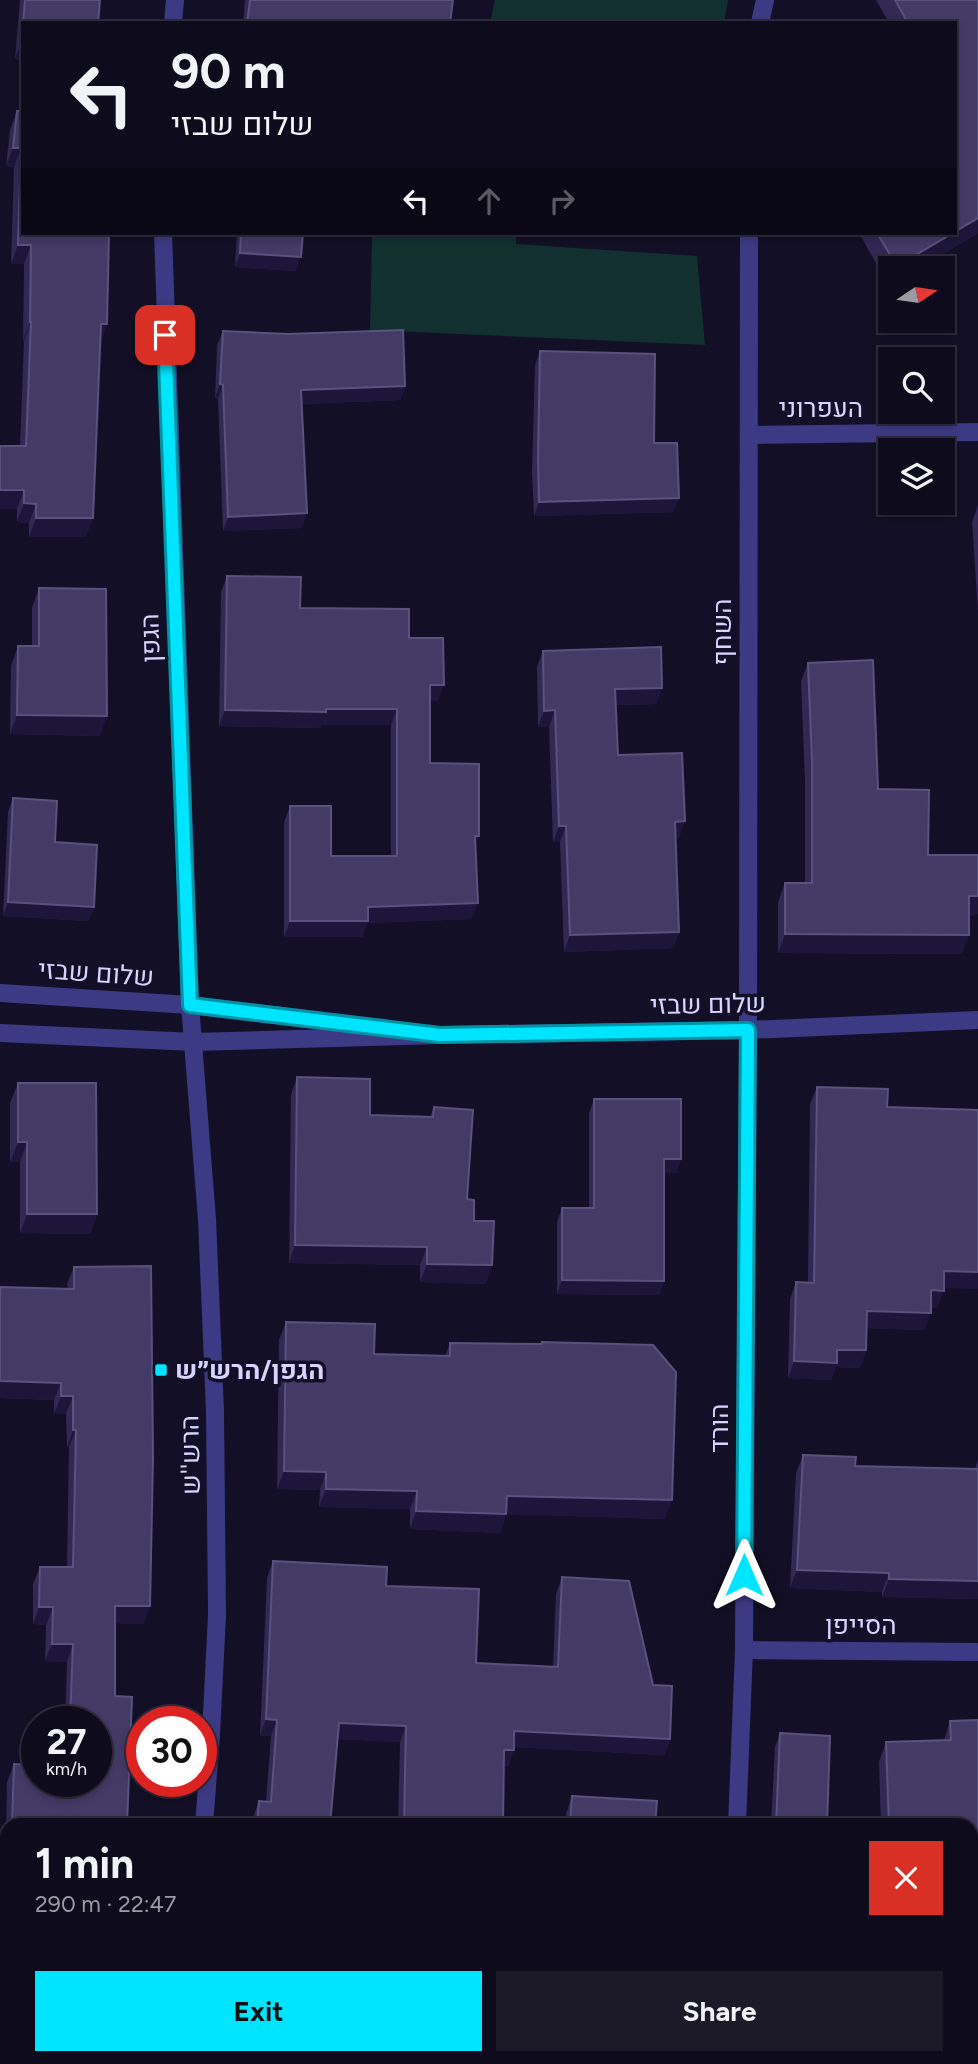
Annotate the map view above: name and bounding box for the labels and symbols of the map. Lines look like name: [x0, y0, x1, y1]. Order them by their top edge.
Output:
north arrow: [878, 256, 956, 332]
pin: [135, 305, 195, 365]
street label: העפרוני: [779, 392, 863, 424]
street label: השחף: [706, 598, 738, 666]
street label: הגפן: [133, 613, 167, 663]
street label: שלום שבזי: [37, 953, 155, 993]
street label: שלום שבזי: [650, 987, 766, 1021]
place label: הגפן/הרש״ש: [175, 1354, 324, 1386]
marker: הגפן/הרש״ש: [153, 1362, 169, 1378]
street label: הורד: [703, 1403, 735, 1453]
street label: הרש''ש: [173, 1415, 207, 1495]
position arrow: [707, 1538, 781, 1612]
street label: הסייפן: [825, 1609, 897, 1641]
speed limit sign: 30: [126, 1706, 217, 1797]

